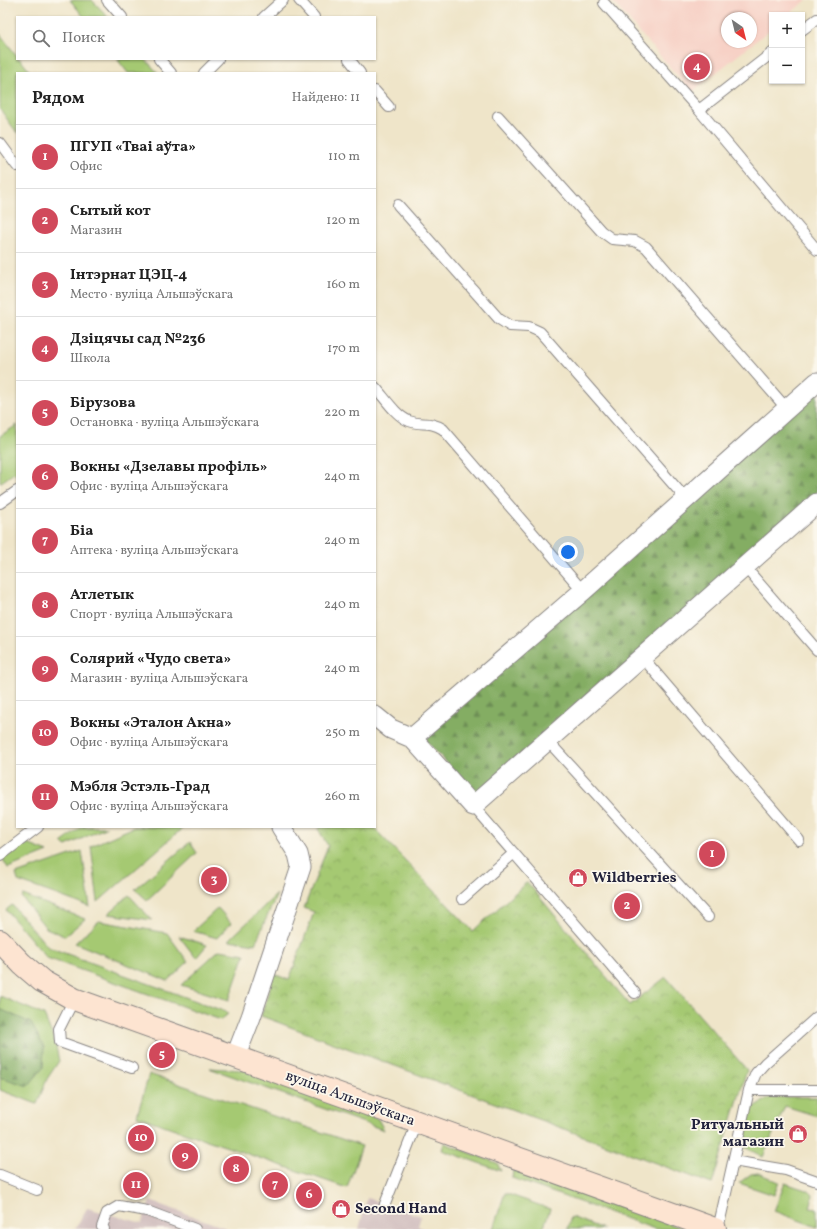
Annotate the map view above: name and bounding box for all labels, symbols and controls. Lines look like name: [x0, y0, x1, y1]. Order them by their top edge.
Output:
north arrow: [721, 12, 757, 48]
map controls: [769, 12, 805, 84]
button: +: [769, 12, 805, 48]
search box: [16, 16, 376, 60]
icon: search: [30, 27, 52, 49]
text: Поиск: [62, 28, 105, 49]
button: −: [769, 48, 805, 84]
pin: 4: [684, 52, 710, 82]
text: Рядом: [32, 87, 85, 110]
text: Найдено: 11: [292, 89, 360, 107]
text: ПГУП «Тваі аўта»: [70, 137, 196, 158]
text: 1: [42, 148, 48, 166]
text: 110 m: [328, 148, 360, 166]
text: Офис: [70, 158, 102, 176]
text: Сытый кот: [70, 201, 151, 222]
text: 2: [42, 212, 48, 230]
text: 120 m: [326, 212, 360, 230]
text: Магазин: [70, 222, 122, 240]
text: Інтэрнат ЦЭЦ-4: [70, 265, 187, 286]
text: 3: [42, 276, 48, 294]
text: 160 m: [326, 276, 360, 294]
text: Место · вуліца Альшэўскага: [70, 286, 233, 304]
text: Дзіцячы сад №236: [70, 329, 205, 350]
text: 4: [41, 340, 49, 358]
text: 170 m: [327, 340, 360, 358]
text: Школа: [70, 350, 110, 368]
text: Бірузова: [70, 393, 136, 414]
text: 5: [42, 404, 48, 422]
text: 220 m: [324, 404, 360, 422]
text: Остановка · вуліца Альшэўскага: [70, 414, 259, 432]
text: Вокны «Дзелавы профіль»: [70, 457, 267, 478]
text: 6: [41, 468, 49, 486]
text: 240 m: [324, 468, 360, 486]
text: Офис · вуліца Альшэўскага: [70, 478, 228, 496]
text: Біа: [70, 521, 93, 542]
text: 7: [42, 532, 48, 550]
text: 240 m: [324, 532, 360, 550]
text: Аптека · вуліца Альшэўскага: [70, 542, 239, 560]
your location: [558, 542, 578, 562]
text: Атлетык: [70, 585, 134, 606]
text: 8: [41, 596, 49, 614]
text: 240 m: [324, 596, 360, 614]
text: Спорт · вуліца Альшэўскага: [70, 606, 233, 624]
text: Солярий «Чудо света»: [70, 649, 231, 670]
text: 9: [41, 660, 49, 678]
text: 240 m: [324, 660, 360, 678]
text: Магазин · вуліца Альшэўскага: [70, 670, 248, 688]
text: Вокны «Эталон Акна»: [70, 713, 232, 734]
text: 10: [38, 724, 52, 742]
text: 250 m: [325, 724, 360, 742]
text: Офис · вуліца Альшэўскага: [70, 734, 228, 752]
text: Мэбля Эстэль-Град: [70, 777, 210, 798]
text: 11: [40, 788, 50, 806]
text: 260 m: [325, 788, 360, 806]
text: Офис · вуліца Альшэўскага: [70, 798, 228, 816]
pin: 1: [699, 839, 725, 869]
pin: 3: [201, 865, 227, 895]
shop icon: Wildberries: [567, 867, 589, 889]
place label: Wildberries: [592, 868, 677, 889]
pin: 2: [614, 891, 640, 921]
pin: 5: [149, 1040, 175, 1070]
street label: вуліца Альшэўскага: [282, 1066, 418, 1132]
place label: Ритуальный магазин: [691, 1115, 784, 1153]
pin: 10: [128, 1123, 154, 1153]
shop icon: Ритуальный магазин: [787, 1123, 809, 1145]
pin: 9: [172, 1141, 198, 1171]
pin: 8: [223, 1154, 249, 1184]
pin: 11: [123, 1170, 149, 1200]
pin: 7: [262, 1170, 288, 1200]
pin: 6: [296, 1180, 322, 1210]
shop icon: Second Hand: [330, 1198, 352, 1220]
place label: Second Hand: [355, 1199, 447, 1220]

